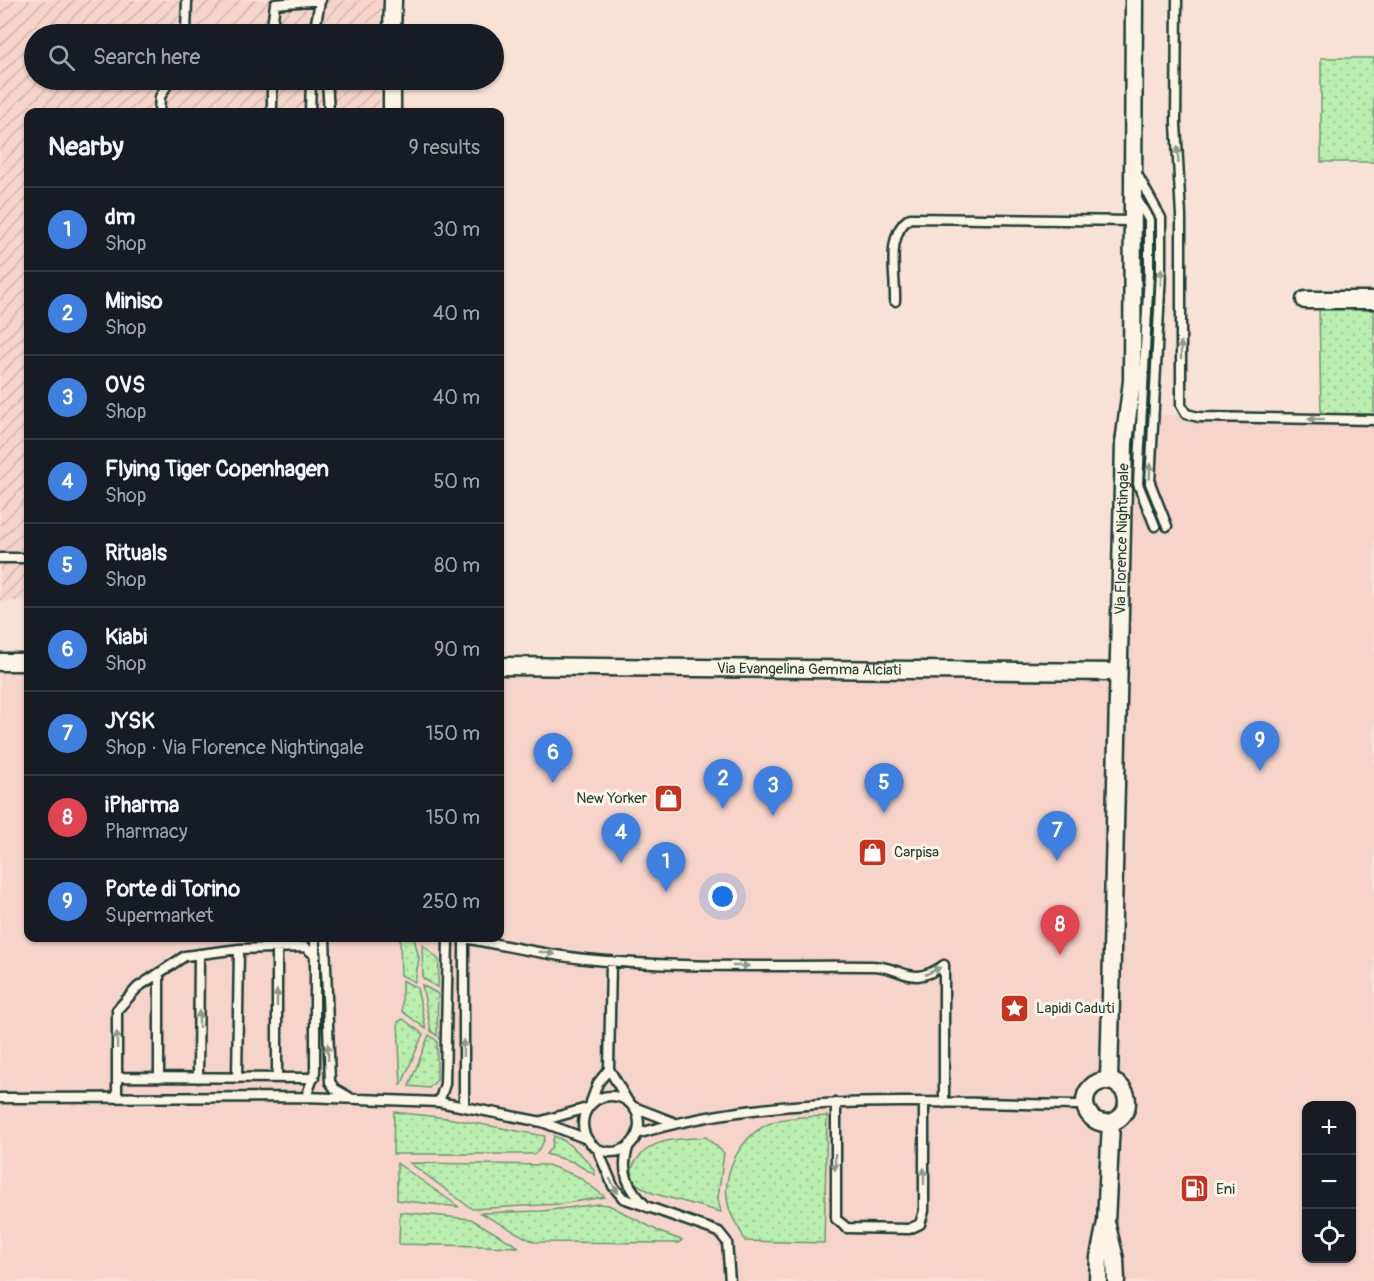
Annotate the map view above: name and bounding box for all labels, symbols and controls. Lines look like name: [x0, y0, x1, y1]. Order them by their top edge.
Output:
search box: [24, 24, 504, 90]
icon: search: [45, 41, 78, 74]
text: Search here: [93, 43, 200, 71]
text: Nearby: [48, 131, 124, 163]
text: 9 results: [408, 135, 480, 160]
one-way arrow: [1173, 146, 1182, 165]
text: dm: [105, 203, 135, 231]
text: 1: [64, 217, 71, 242]
text: 30 m: [433, 217, 480, 242]
text: Shop: [105, 231, 146, 256]
one-way arrow: [1156, 267, 1165, 286]
text: Miniso: [105, 287, 163, 315]
text: 2: [62, 301, 73, 326]
text: 40 m: [433, 301, 480, 326]
text: Shop: [105, 315, 146, 340]
one-way arrow: [1176, 341, 1186, 360]
text: OVS: [105, 371, 145, 399]
text: 3: [62, 385, 73, 410]
text: 40 m: [433, 385, 480, 410]
text: Shop: [105, 399, 146, 424]
one-way arrow: [1306, 414, 1325, 424]
text: Flying Tiger Copenhagen: [105, 455, 329, 483]
one-way arrow: [1146, 462, 1155, 481]
street label: Via Florence Nightingale: [1111, 463, 1134, 615]
text: 4: [62, 469, 73, 494]
text: 50 m: [433, 469, 480, 494]
text: Shop: [105, 483, 146, 508]
text: Rituals: [105, 539, 167, 567]
text: 5: [62, 553, 73, 578]
text: 80 m: [434, 553, 480, 578]
text: Shop: [105, 567, 146, 592]
text: Kiabi: [105, 623, 147, 651]
text: 6: [62, 637, 73, 662]
text: 90 m: [434, 637, 480, 662]
text: Shop: [105, 651, 146, 676]
street label: Via Evangelina Gemma Alciati: [717, 659, 902, 680]
text: JYSK: [105, 707, 154, 735]
text: 7: [62, 721, 73, 746]
text: 150 m: [426, 721, 480, 746]
pin: 9: [1240, 722, 1280, 771]
pin: 6: [534, 734, 572, 783]
text: Shop · Via Florence Nightingale: [105, 735, 364, 760]
pin: 2: [704, 760, 742, 809]
pin: 5: [864, 764, 904, 813]
pin: 3: [754, 766, 792, 816]
shop icon: New Yorker: [652, 782, 684, 814]
place label: New Yorker: [576, 789, 648, 808]
text: iPharma: [105, 791, 179, 819]
text: 8: [62, 805, 73, 830]
text: 150 m: [426, 805, 480, 830]
pin: 7: [1038, 812, 1076, 861]
pin: 4: [602, 814, 640, 863]
text: Pharmacy: [105, 819, 188, 844]
shop icon: Carpisa: [857, 836, 889, 868]
pin: 1: [646, 842, 686, 892]
place label: Carpisa: [894, 843, 939, 862]
text: Porte di Torino: [105, 875, 240, 903]
your location: [708, 882, 737, 911]
text: 9: [62, 889, 73, 914]
text: 250 m: [422, 889, 480, 914]
text: Supermarket: [105, 903, 214, 928]
pin: 8: [1040, 906, 1080, 955]
one-way arrow: [538, 948, 557, 957]
one-way arrow: [732, 961, 751, 971]
one-way arrow: [924, 966, 942, 976]
one-way arrow: [272, 989, 282, 1008]
place icon: Lapidi Caduti: [999, 992, 1031, 1024]
place label: Lapidi Caduti: [1036, 999, 1115, 1018]
one-way arrow: [194, 1010, 204, 1029]
one-way arrow: [112, 1030, 122, 1049]
one-way arrow: [458, 1039, 467, 1058]
one-way arrow: [324, 1043, 333, 1062]
map controls: [1302, 1101, 1356, 1263]
button: +: [1302, 1101, 1356, 1155]
one-way arrow: [830, 1152, 840, 1171]
button: −: [1302, 1155, 1356, 1209]
one-way arrow: [919, 1167, 929, 1186]
fuel station icon: Eni: [1179, 1173, 1211, 1205]
one-way arrow: [609, 1178, 619, 1195]
place label: Eni: [1216, 1180, 1235, 1199]
button: locate: [1302, 1209, 1356, 1263]

